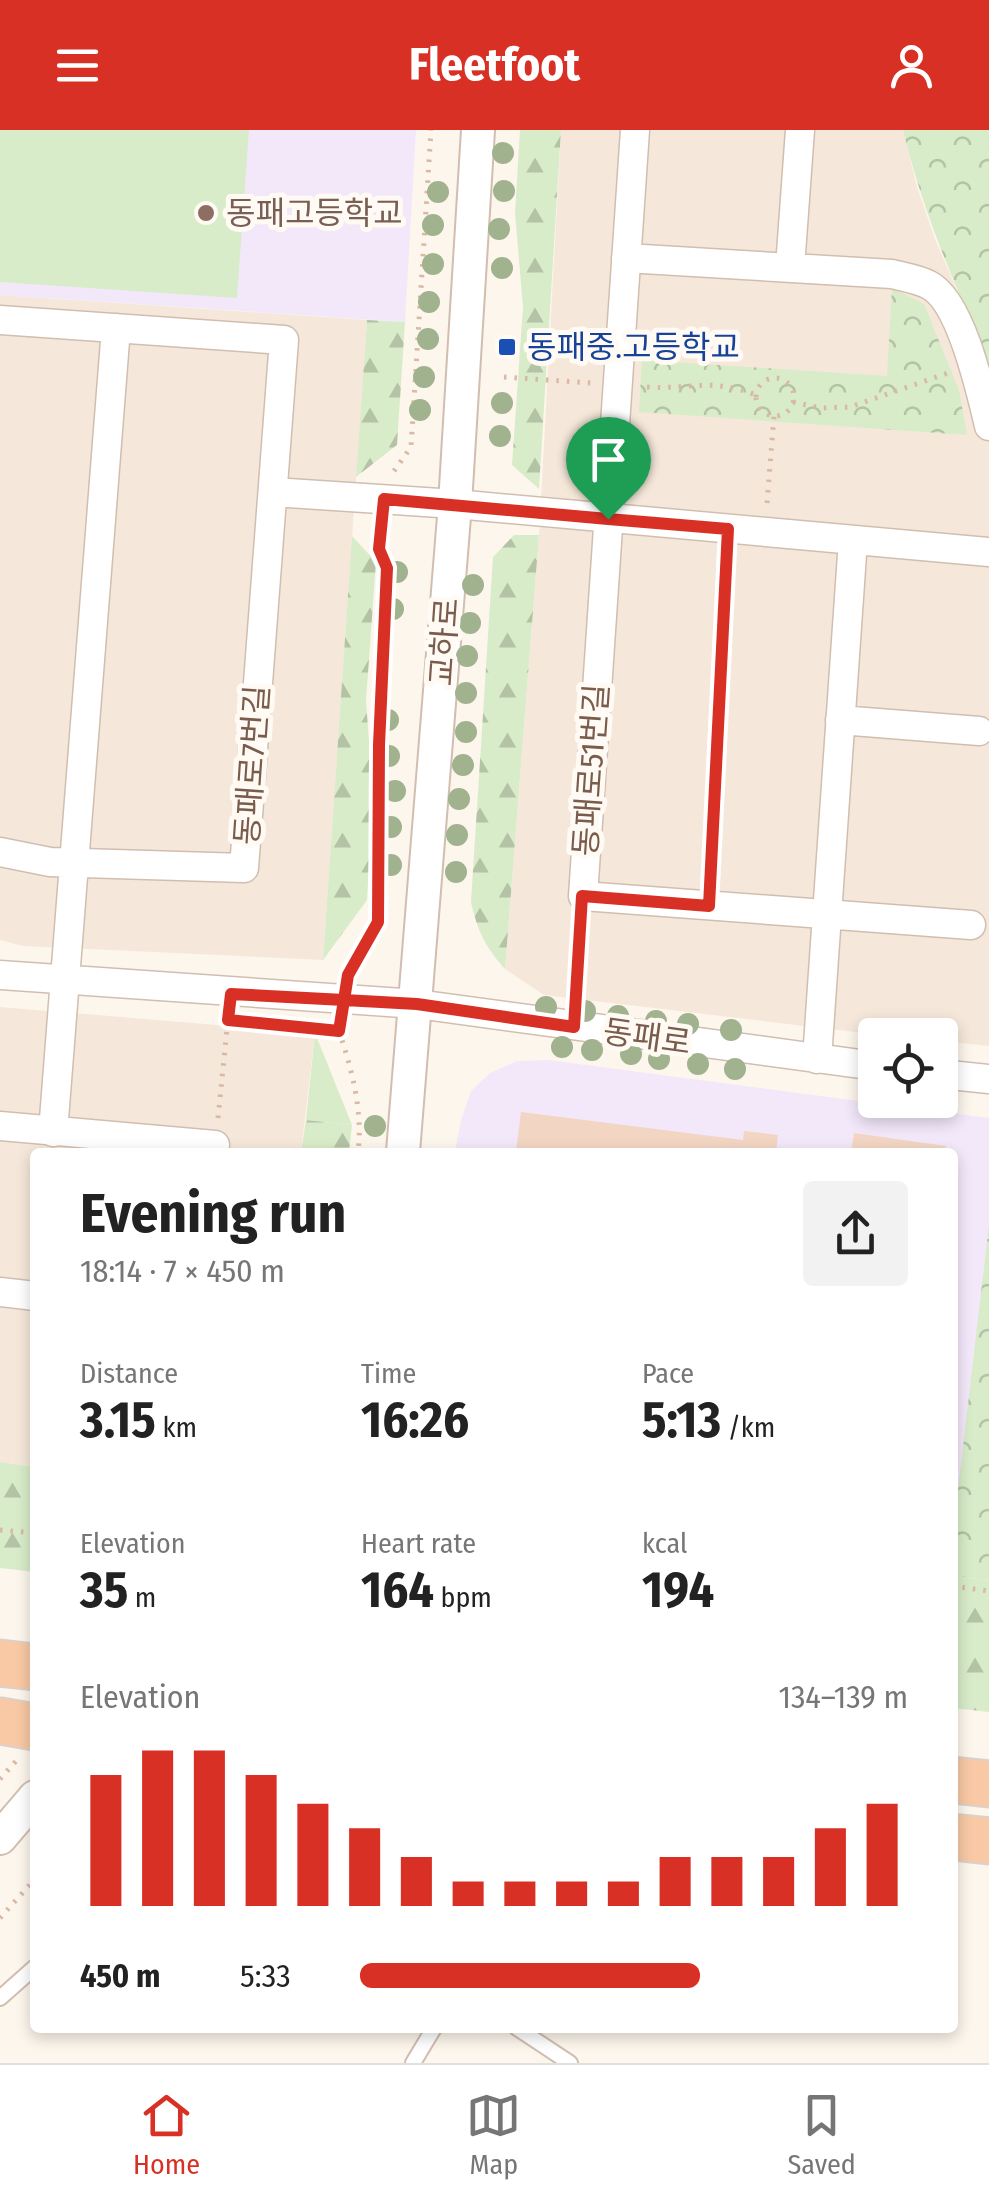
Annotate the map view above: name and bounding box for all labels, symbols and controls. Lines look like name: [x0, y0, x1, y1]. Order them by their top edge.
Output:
icon: menu: [50, 38, 105, 93]
text: Fleetfoot: [409, 38, 580, 92]
icon: person: [884, 38, 939, 93]
place label: 동패고등학교: [226, 194, 403, 232]
marker: 동패고등학교: [195, 202, 217, 224]
place label: 동패중.고등학교: [527, 328, 740, 366]
marker: 동패중.고등학교: [496, 336, 518, 358]
pin: [566, 417, 651, 520]
icon: arrive: [581, 432, 636, 487]
street label: 교하로: [422, 597, 466, 687]
street label: 동패로51번길: [566, 682, 616, 858]
street label: 동패로7번길: [227, 684, 277, 846]
street label: 동패로: [601, 1012, 693, 1062]
map controls: [858, 1018, 958, 1118]
button: locate: [858, 1018, 958, 1118]
text: Evening run: [80, 1181, 346, 1247]
button: share: [803, 1181, 908, 1286]
text: 18:14 · 7 × 450 m: [80, 1252, 285, 1290]
text: Distance: [80, 1357, 178, 1390]
text: Time: [361, 1357, 416, 1390]
text: Pace: [642, 1357, 694, 1390]
text: 3.15: [80, 1390, 156, 1450]
text: 16:26: [361, 1390, 469, 1450]
text: 5:13: [642, 1390, 721, 1450]
text: km: [156, 1411, 197, 1444]
text: /km: [721, 1411, 775, 1444]
text: Elevation: [80, 1527, 185, 1560]
text: Heart rate: [361, 1527, 476, 1560]
text: kcal: [642, 1527, 687, 1560]
text: 35: [80, 1560, 128, 1620]
text: 164: [361, 1560, 434, 1620]
text: 194: [642, 1560, 714, 1620]
text: m: [128, 1581, 156, 1614]
text: bpm: [434, 1581, 492, 1614]
text: Elevation: [80, 1678, 200, 1716]
text: 134–139 m: [779, 1678, 908, 1716]
text: 450 m: [80, 1957, 160, 1995]
text: 5:33: [240, 1957, 291, 1995]
tab: Home: [133, 2088, 200, 2181]
tab: Map: [466, 2088, 521, 2181]
tab: Saved: [787, 2088, 856, 2181]

